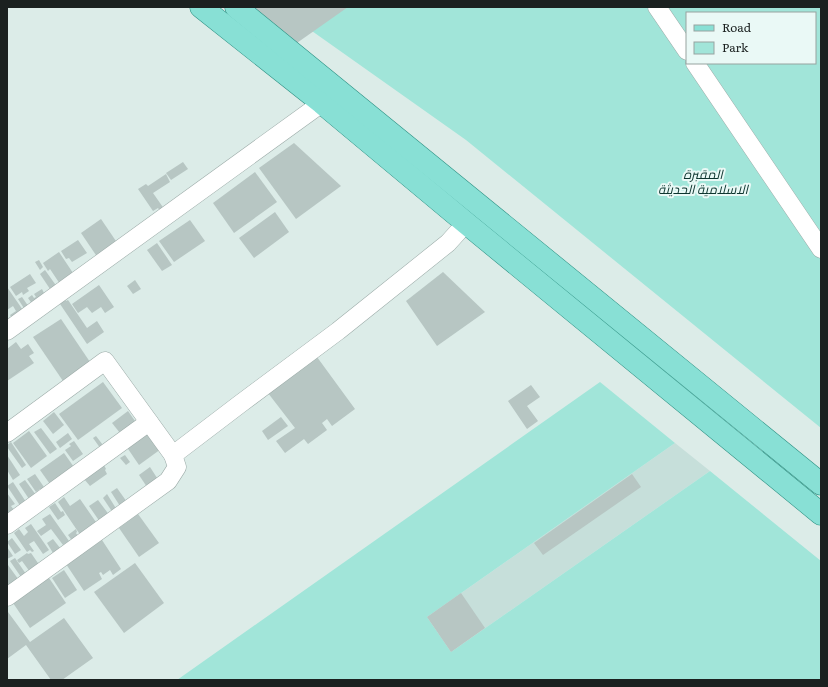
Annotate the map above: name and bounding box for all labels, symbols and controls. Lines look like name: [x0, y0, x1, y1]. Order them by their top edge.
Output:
legend: [686, 12, 816, 64]
text: Road: [722, 18, 752, 36]
text: Park: [722, 38, 749, 56]
park label: المقبرة الاسلامية الحديثة: [658, 164, 750, 198]

